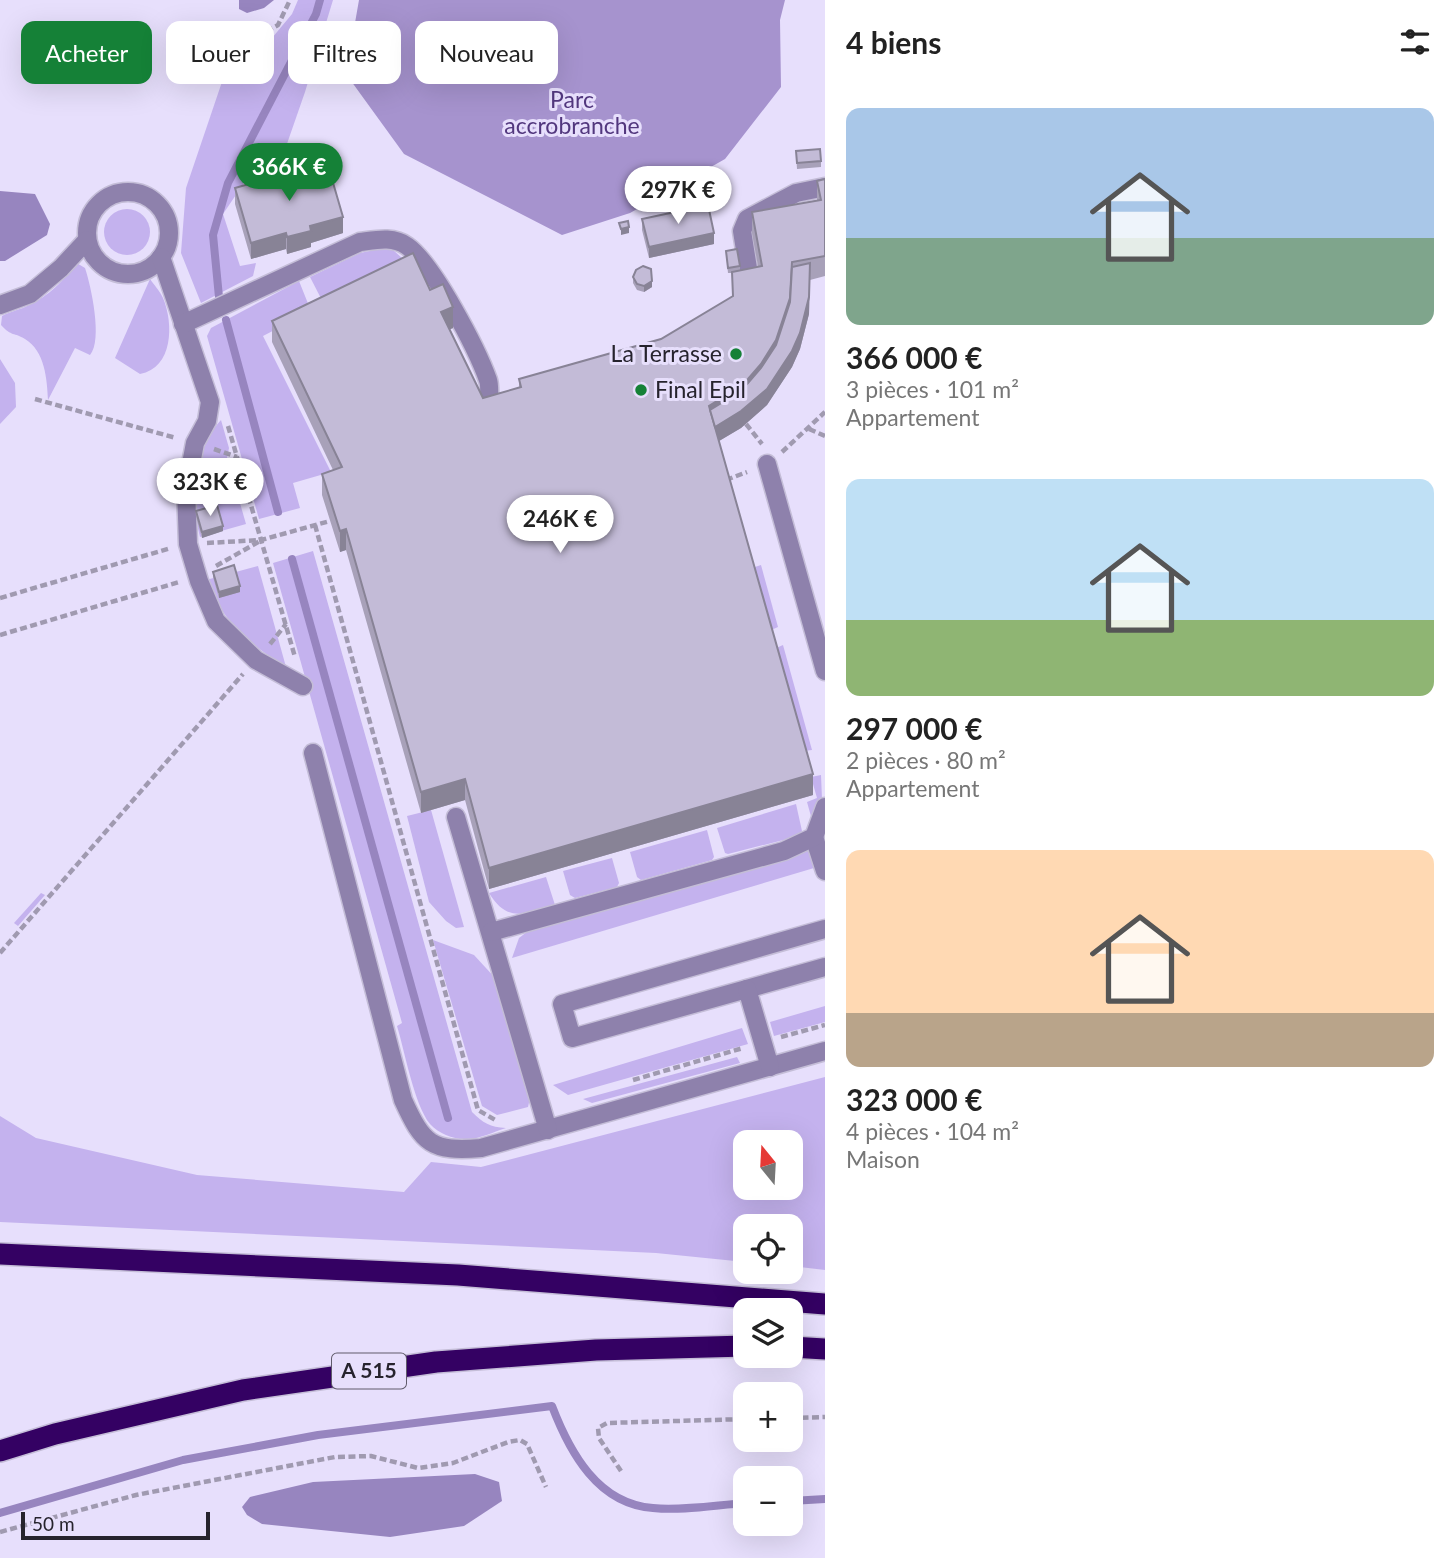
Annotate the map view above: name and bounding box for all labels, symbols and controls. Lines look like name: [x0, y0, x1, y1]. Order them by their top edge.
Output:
chip: Acheter: [21, 21, 152, 84]
chip: Louer: [166, 21, 274, 84]
chip: Filtres: [288, 21, 401, 84]
chip: Nouveau: [415, 21, 558, 84]
icon: filters: [1396, 23, 1434, 61]
text: 4 biens: [846, 24, 941, 60]
park label: Parc accrobranche: [504, 85, 640, 139]
pin: 366K €: [232, 144, 346, 203]
text: 366K €: [252, 152, 326, 180]
icon: home: [1077, 154, 1203, 280]
pin: 297K €: [621, 166, 735, 226]
text: 297K €: [641, 175, 715, 203]
place label: La Terrasse: [611, 339, 722, 367]
text: 366 000 €: [846, 339, 982, 375]
marker: La Terrasse: [728, 346, 744, 362]
place label: Final Epil: [655, 375, 746, 403]
text: 3 pièces · 101 m²: [846, 375, 1019, 403]
marker: Final Epil: [633, 382, 649, 398]
text: Appartement: [846, 403, 979, 431]
pin: 323K €: [153, 458, 267, 518]
text: 323K €: [173, 467, 247, 495]
pin: 246K €: [503, 496, 617, 555]
text: 246K €: [523, 504, 597, 532]
icon: home: [1077, 525, 1203, 651]
text: 297 000 €: [846, 710, 982, 746]
text: 2 pièces · 80 m²: [846, 746, 1006, 774]
text: Appartement: [846, 774, 979, 802]
icon: home: [1077, 896, 1203, 1022]
text: 323 000 €: [846, 1081, 982, 1117]
text: 4 pièces · 104 m²: [846, 1117, 1019, 1145]
north arrow: [733, 1130, 803, 1200]
map controls: [733, 1130, 803, 1536]
text: Maison: [846, 1145, 920, 1173]
button: locate: [733, 1214, 803, 1284]
button: layers: [733, 1298, 803, 1368]
road number: A 515: [332, 1354, 406, 1388]
button: +: [733, 1382, 803, 1452]
button: −: [733, 1466, 803, 1536]
scale bar: [21, 1509, 210, 1541]
text: 50 m: [32, 1512, 75, 1535]

